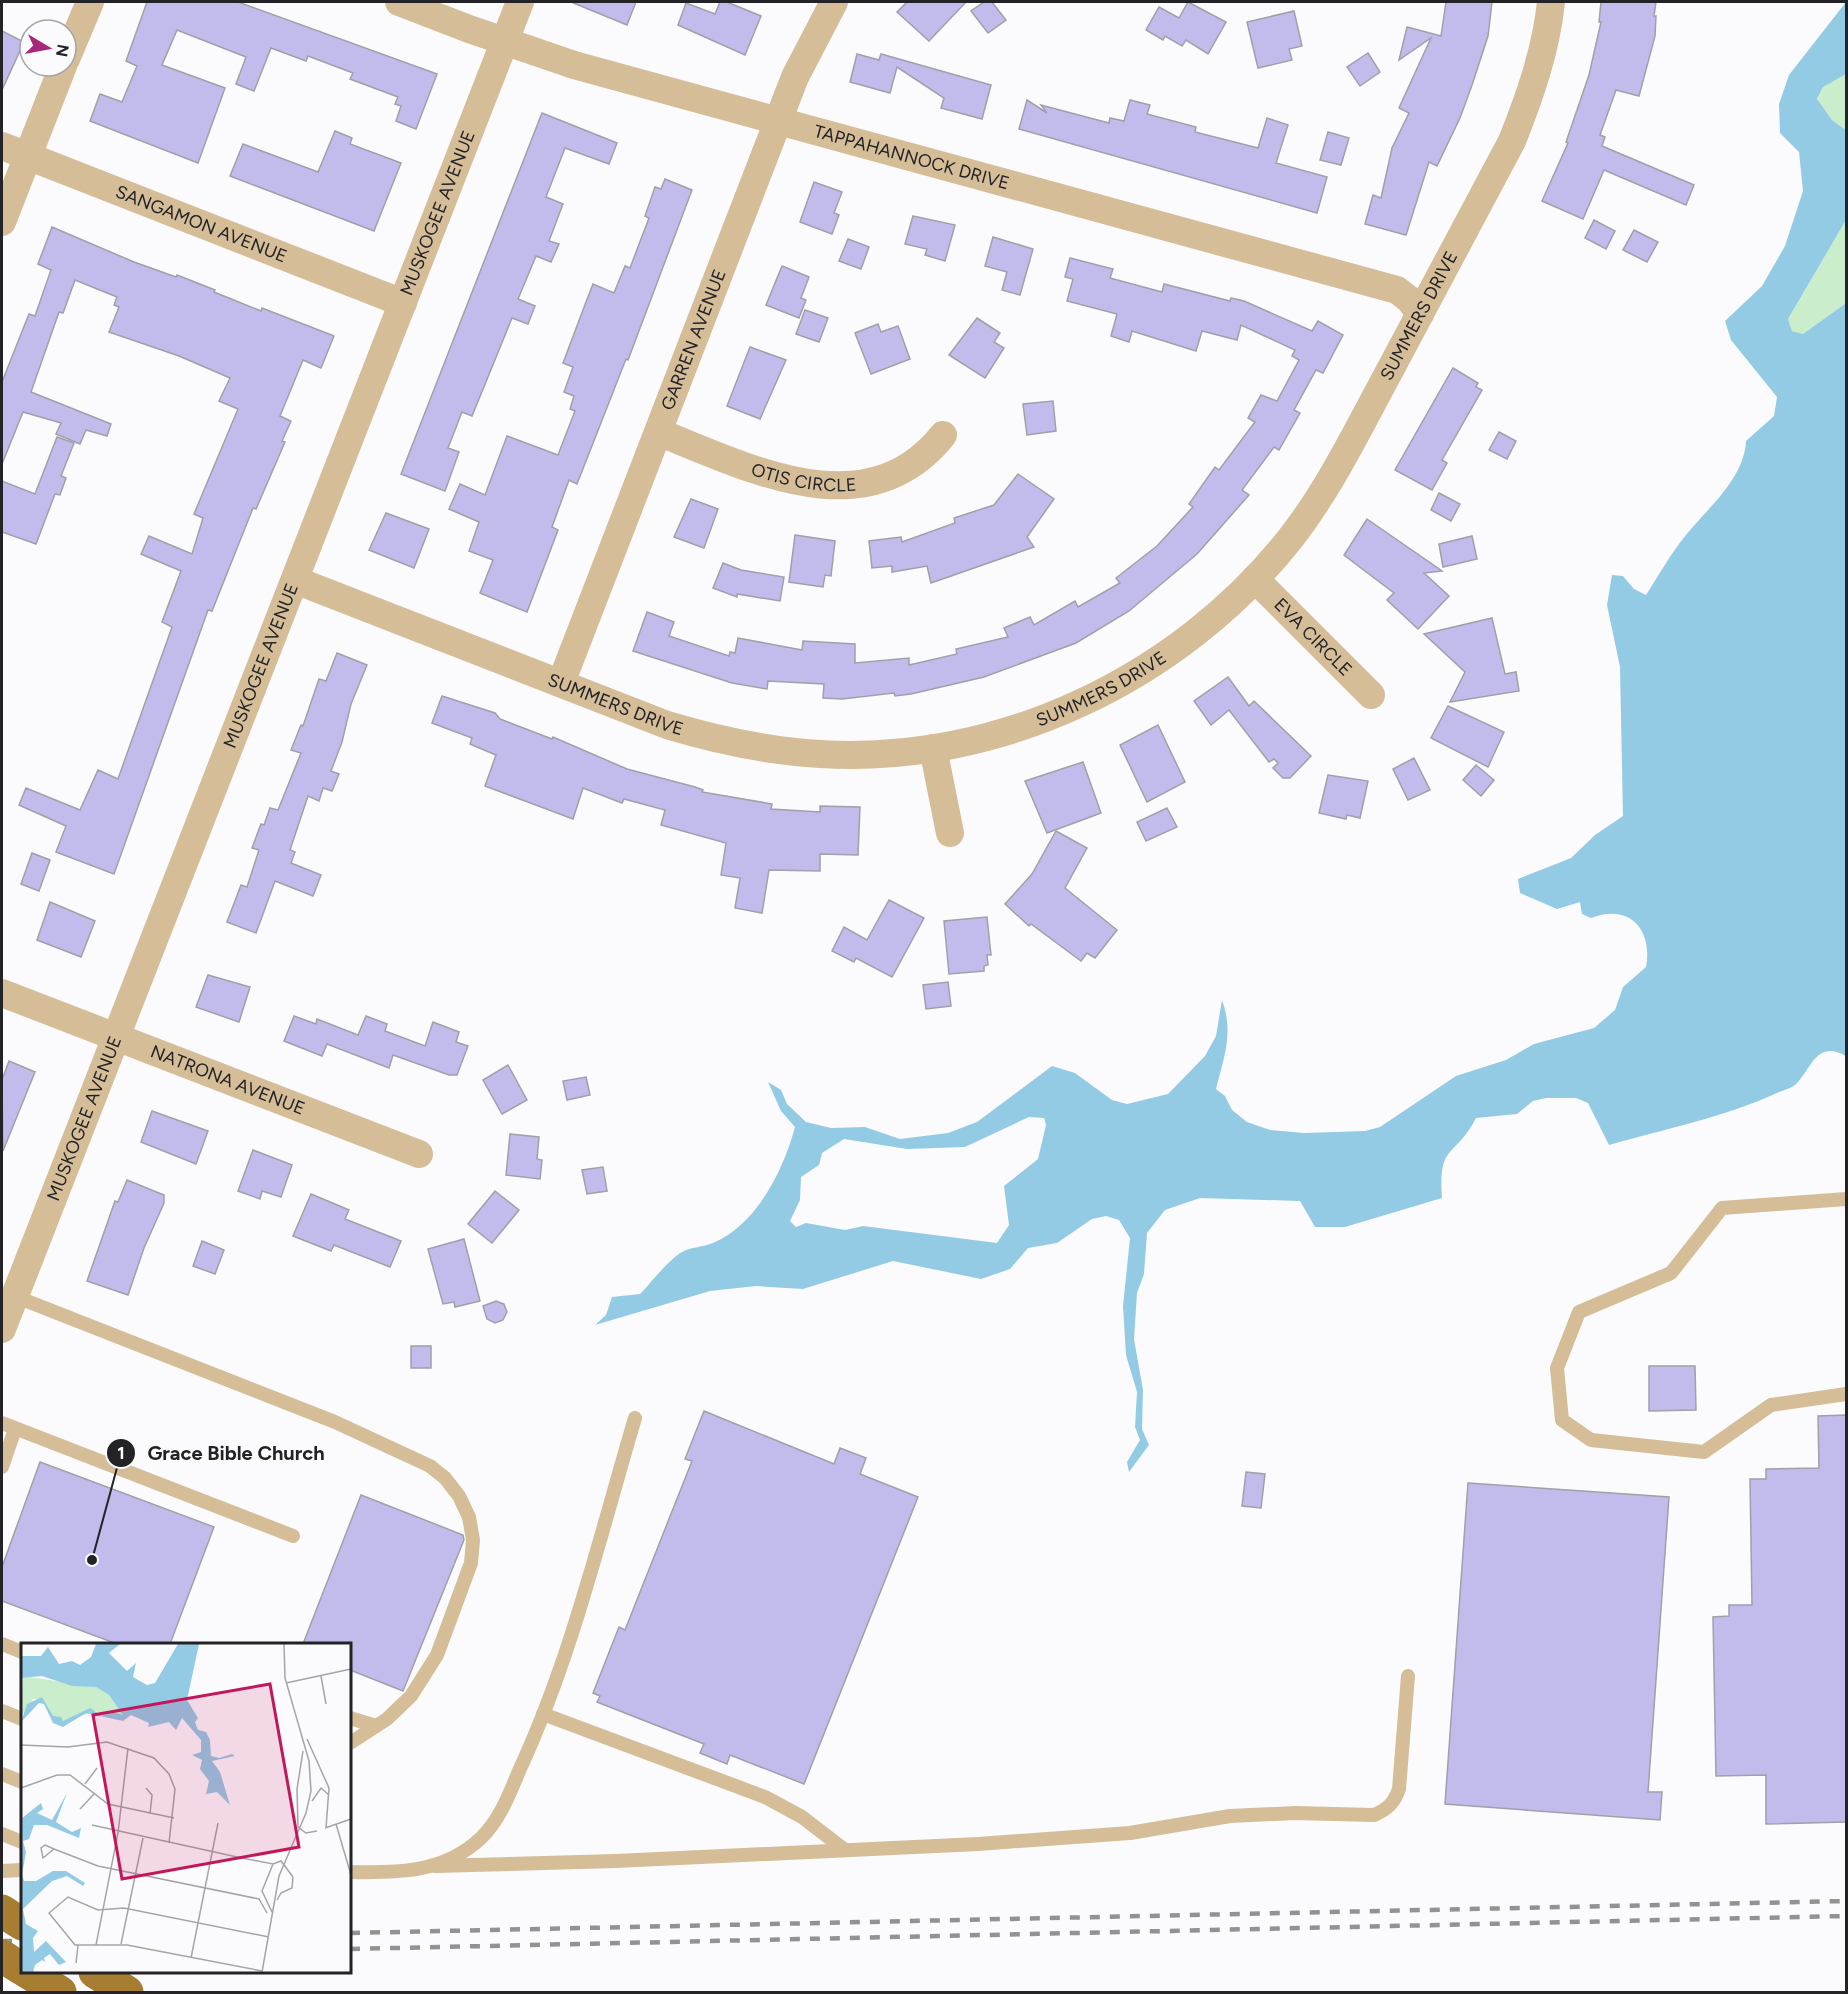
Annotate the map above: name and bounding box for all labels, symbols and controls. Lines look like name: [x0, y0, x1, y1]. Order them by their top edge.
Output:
north arrow: [18, 18, 78, 78]
text: N: [52, 43, 73, 58]
street label: TAPPAHANNOCK DRIVE: [811, 120, 1012, 194]
street label: MUSKOGEE AVENUE: [396, 127, 480, 299]
street label: SANGAMON AVENUE: [112, 181, 290, 268]
street label: SUMMERS DRIVE: [1375, 247, 1462, 384]
street label: GARREN AVENUE: [656, 266, 731, 413]
street label: OTIS CIRCLE: [749, 458, 857, 496]
street label: MUSKOGEE AVENUE: [219, 580, 303, 751]
street label: EVA CIRCLE: [1269, 593, 1357, 681]
street label: SUMMERS DRIVE: [1033, 647, 1170, 731]
street label: SUMMERS DRIVE: [545, 669, 686, 740]
street label: MUSKOGEE AVENUE: [42, 1033, 126, 1204]
street label: NATRONA AVENUE: [148, 1040, 308, 1120]
callout: Grace Bible Church: [106, 1434, 337, 1472]
text: Grace Bible Church: [147, 1441, 325, 1465]
text: 1: [117, 1442, 125, 1464]
inset map: [21, 1643, 351, 1973]

